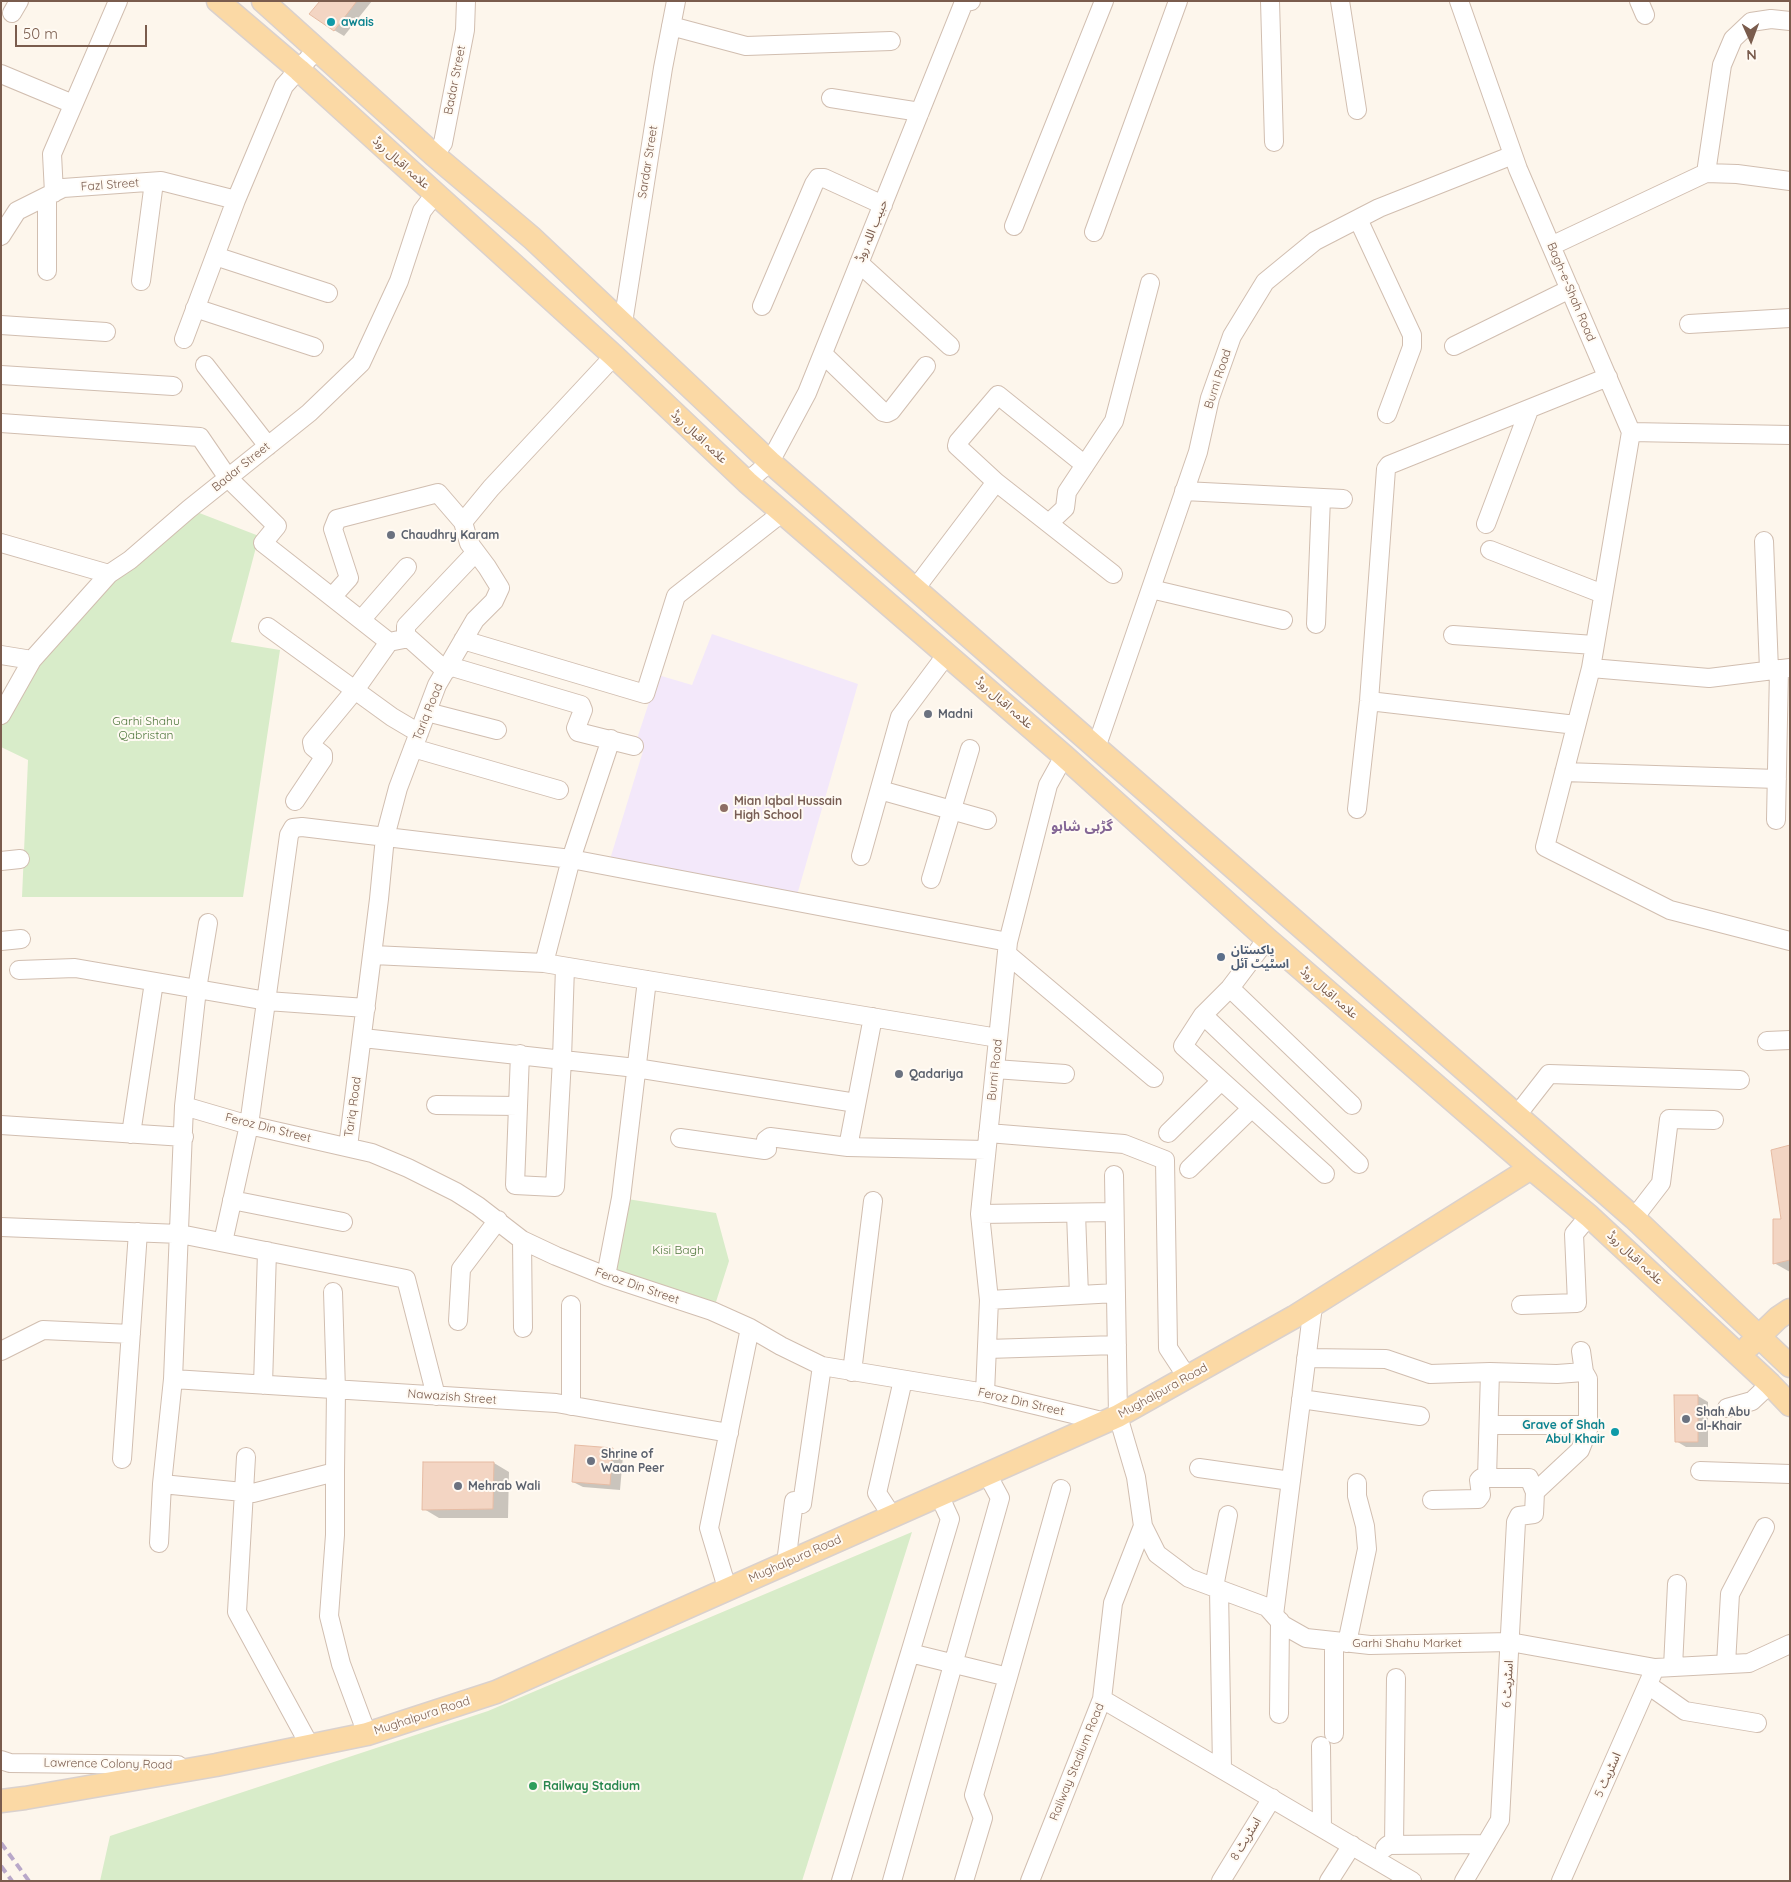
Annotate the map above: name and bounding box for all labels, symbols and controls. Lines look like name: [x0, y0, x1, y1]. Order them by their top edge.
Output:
scale bar: [18, 15, 150, 47]
place label: awais: [341, 15, 374, 29]
north arrow: [1726, 15, 1776, 65]
marker: awais: [325, 16, 337, 28]
text: 50 m: [23, 24, 58, 43]
street label: Badar Street: [441, 44, 469, 116]
text: N: [1746, 46, 1757, 64]
street label: Sardar Street: [635, 125, 661, 199]
street label: علامہ اقبال روڈ: [370, 134, 432, 192]
street label: Fazl Street: [80, 176, 140, 194]
street label: حبیب اللہ روڈ: [853, 198, 891, 264]
street label: Bagh-e-Shah Road: [1544, 240, 1598, 344]
street label: Burni Road: [1202, 347, 1234, 411]
street label: علامہ اقبال روڈ: [668, 407, 730, 467]
street label: Badar Street: [209, 439, 273, 495]
place label: Chaudhry Karam: [401, 528, 499, 542]
marker: Chaudhry Karam: [385, 529, 397, 541]
street label: علامہ اقبال روڈ: [972, 674, 1036, 732]
street label: Tariq Road: [410, 681, 446, 743]
place label: Madni: [938, 707, 973, 721]
marker: Madni: [922, 708, 934, 720]
park label: Garhi Shahu Qabristan: [112, 714, 180, 742]
place label: Mian Iqbal Hussain High School: [734, 794, 842, 822]
marker: Mian Iqbal Hussain High School: [718, 802, 730, 814]
district label: گڑہی شاہو: [1051, 819, 1113, 835]
place label: پاکستان اسٹیٹ آئل: [1231, 943, 1289, 971]
marker: پاکستان اسٹیٹ آئل: [1215, 951, 1227, 963]
street label: علامہ اقبال روڈ: [1297, 964, 1361, 1022]
street label: Burni Road: [985, 1039, 1005, 1101]
place label: Qadariya: [909, 1067, 963, 1081]
marker: Qadariya: [893, 1068, 905, 1080]
street label: Tariq Road: [342, 1076, 364, 1138]
street label: Feroz Din Street: [224, 1110, 312, 1146]
street label: علامہ اقبال روڈ: [1604, 1228, 1666, 1288]
park label: Kisi Bagh: [652, 1243, 704, 1257]
street label: Feroz Din Street: [593, 1265, 681, 1307]
street label: Mughalpura Road: [1116, 1360, 1210, 1422]
street label: Feroz Din Street: [976, 1385, 1066, 1419]
street label: Nawazish Street: [407, 1387, 497, 1407]
place label: Shah Abu al-Khair: [1696, 1405, 1750, 1433]
marker: Shah Abu al-Khair: [1680, 1413, 1692, 1425]
place label: Grave of Shah Abul Khair: [1522, 1418, 1605, 1446]
marker: Grave of Shah Abul Khair: [1609, 1426, 1621, 1438]
place label: Shrine of Waan Peer: [601, 1447, 664, 1475]
marker: Shrine of Waan Peer: [585, 1455, 597, 1467]
place label: Mehrab Wali: [468, 1479, 540, 1493]
marker: Mehrab Wali: [452, 1480, 464, 1492]
street label: Mughalpura Road: [746, 1532, 844, 1586]
street label: Garhi Shahu Market: [1352, 1636, 1462, 1650]
street label: اسٹریٹ 6: [1500, 1660, 1516, 1708]
street label: Mughalpura Road: [372, 1694, 472, 1738]
street label: Railway Stadium Road: [1047, 1701, 1107, 1823]
street label: اسٹریٹ 5: [1592, 1750, 1624, 1800]
street label: Lawrence Colony Road: [44, 1756, 172, 1772]
place label: Railway Stadium: [543, 1779, 640, 1793]
marker: Railway Stadium: [527, 1780, 539, 1792]
street label: اسٹریٹ 8: [1228, 1815, 1264, 1863]

